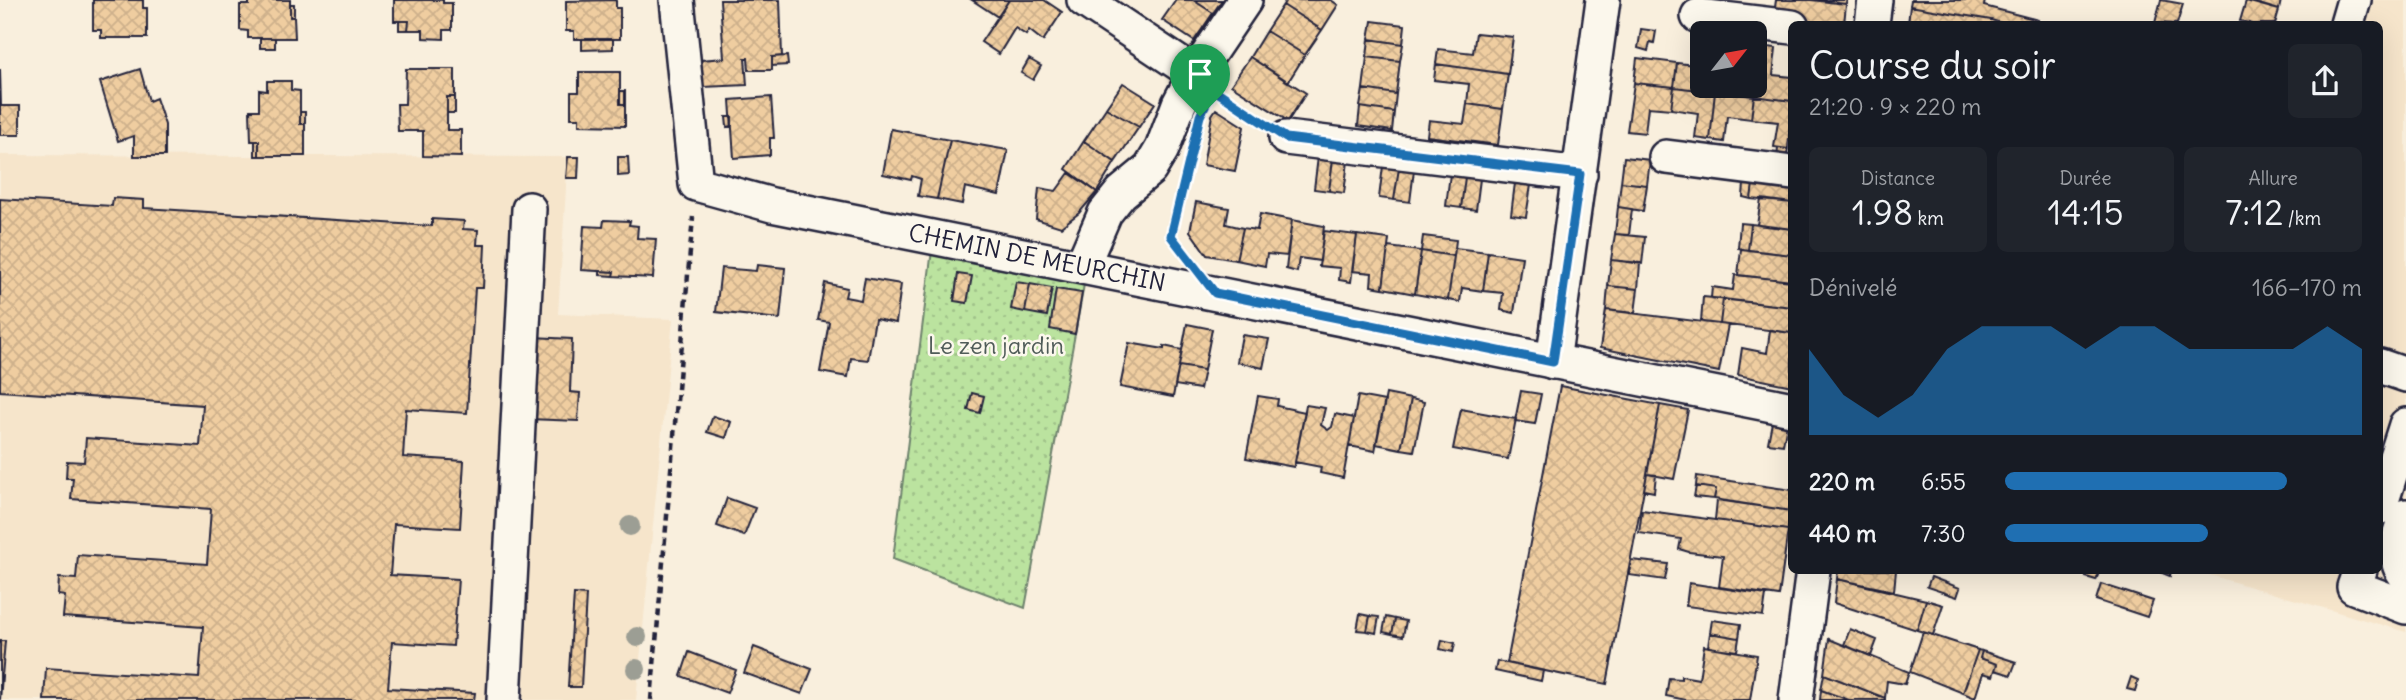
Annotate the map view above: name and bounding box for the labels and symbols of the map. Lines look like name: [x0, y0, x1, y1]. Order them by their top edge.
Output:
north arrow: [1690, 21, 1768, 98]
pin: [1170, 44, 1230, 116]
street label: CHEMIN DE MEURCHIN: [906, 217, 1168, 297]
park label: Le zen jardin: [928, 330, 1064, 360]

